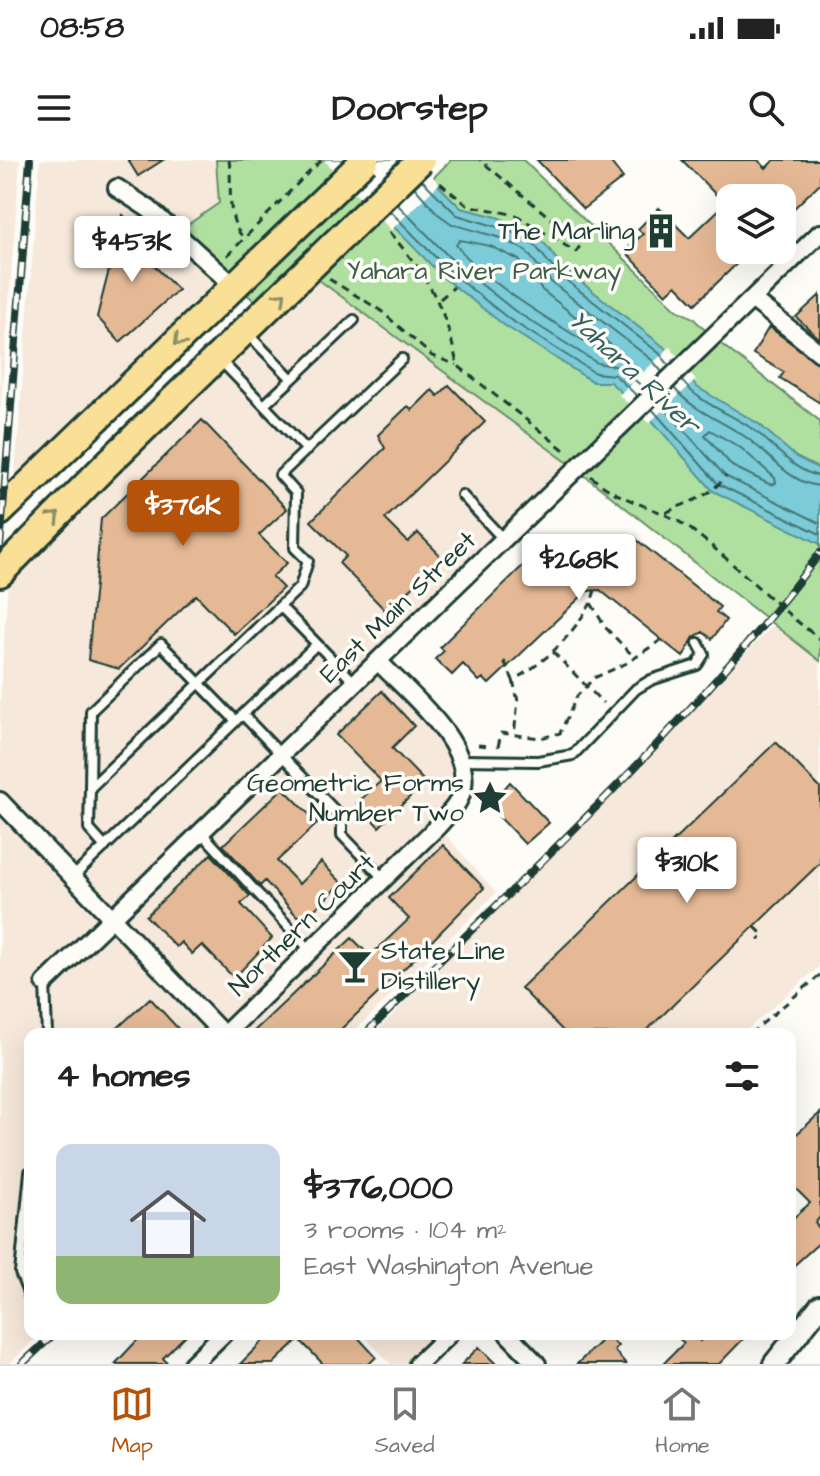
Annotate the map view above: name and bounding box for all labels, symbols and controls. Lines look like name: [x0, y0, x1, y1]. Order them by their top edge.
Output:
text: 08:58: [40, 7, 124, 49]
text: Doorstep: [332, 83, 488, 134]
icon: menu: [32, 86, 76, 130]
icon: search: [744, 86, 788, 130]
map controls: [716, 184, 796, 264]
button: layers: [716, 184, 796, 264]
building icon: The Marling: [642, 212, 680, 250]
place label: The Marling: [498, 213, 635, 251]
pin: $453K: [76, 216, 188, 284]
text: $453K: [92, 224, 172, 260]
park label: Yahara River Parkway: [347, 253, 621, 291]
one-way arrow: [272, 292, 286, 306]
water label: Yahara River: [559, 301, 710, 445]
one-way arrow: [174, 332, 188, 346]
pin: $376K: [127, 480, 239, 548]
text: $376K: [145, 488, 221, 524]
one-way arrow: [45, 512, 60, 526]
street label: East Main Street: [312, 523, 485, 691]
pin: $268K: [523, 534, 635, 602]
text: $268K: [540, 542, 618, 578]
place label: Geometric Forms Number Two: [247, 765, 464, 831]
place icon: Geometric Forms Number Two: [471, 779, 509, 817]
pin: $310K: [631, 837, 743, 905]
street label: Northern Court: [221, 845, 384, 1004]
text: $310K: [655, 845, 719, 881]
place label: State Line Distillery: [381, 933, 505, 1001]
bar icon: State Line Distillery: [336, 947, 374, 985]
text: 4 homes: [56, 1052, 191, 1100]
icon: filters: [720, 1054, 764, 1098]
text: $376,000: [304, 1164, 453, 1212]
icon: home: [120, 1176, 216, 1272]
text: 3 rooms · 104 m²: [304, 1212, 507, 1248]
text: East Washington Avenue: [304, 1248, 594, 1284]
tab: Map: [110, 1382, 154, 1461]
tab: Saved: [375, 1382, 435, 1461]
tab: Home: [655, 1382, 710, 1461]

